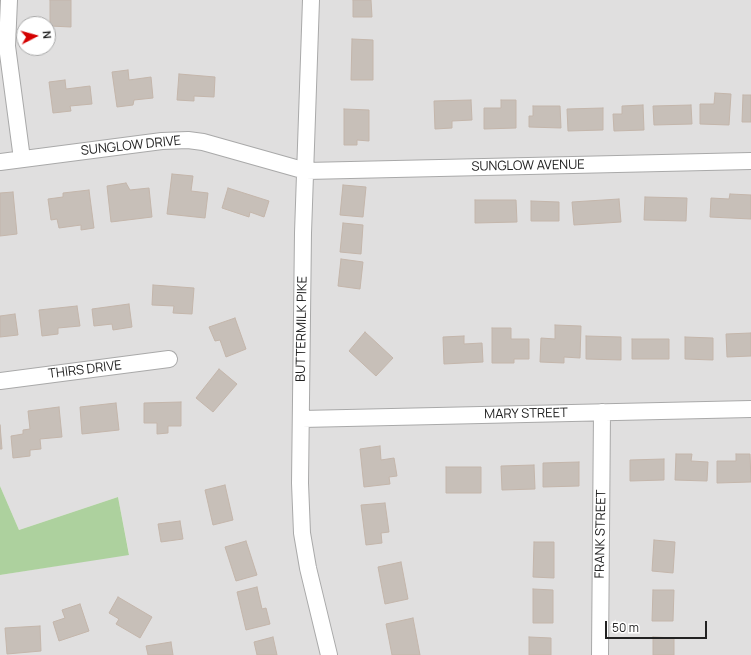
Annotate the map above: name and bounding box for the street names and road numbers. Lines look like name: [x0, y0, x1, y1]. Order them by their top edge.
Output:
street label: SUNGLOW DRIVE: [80, 133, 182, 159]
street label: SUNGLOW AVENUE: [471, 157, 585, 175]
street label: BUTTERMILK PIKE: [293, 276, 311, 382]
street label: THIRS DRIVE: [47, 358, 123, 382]
street label: MARY STREET: [484, 405, 568, 423]
street label: FRANK STREET: [592, 490, 610, 578]

